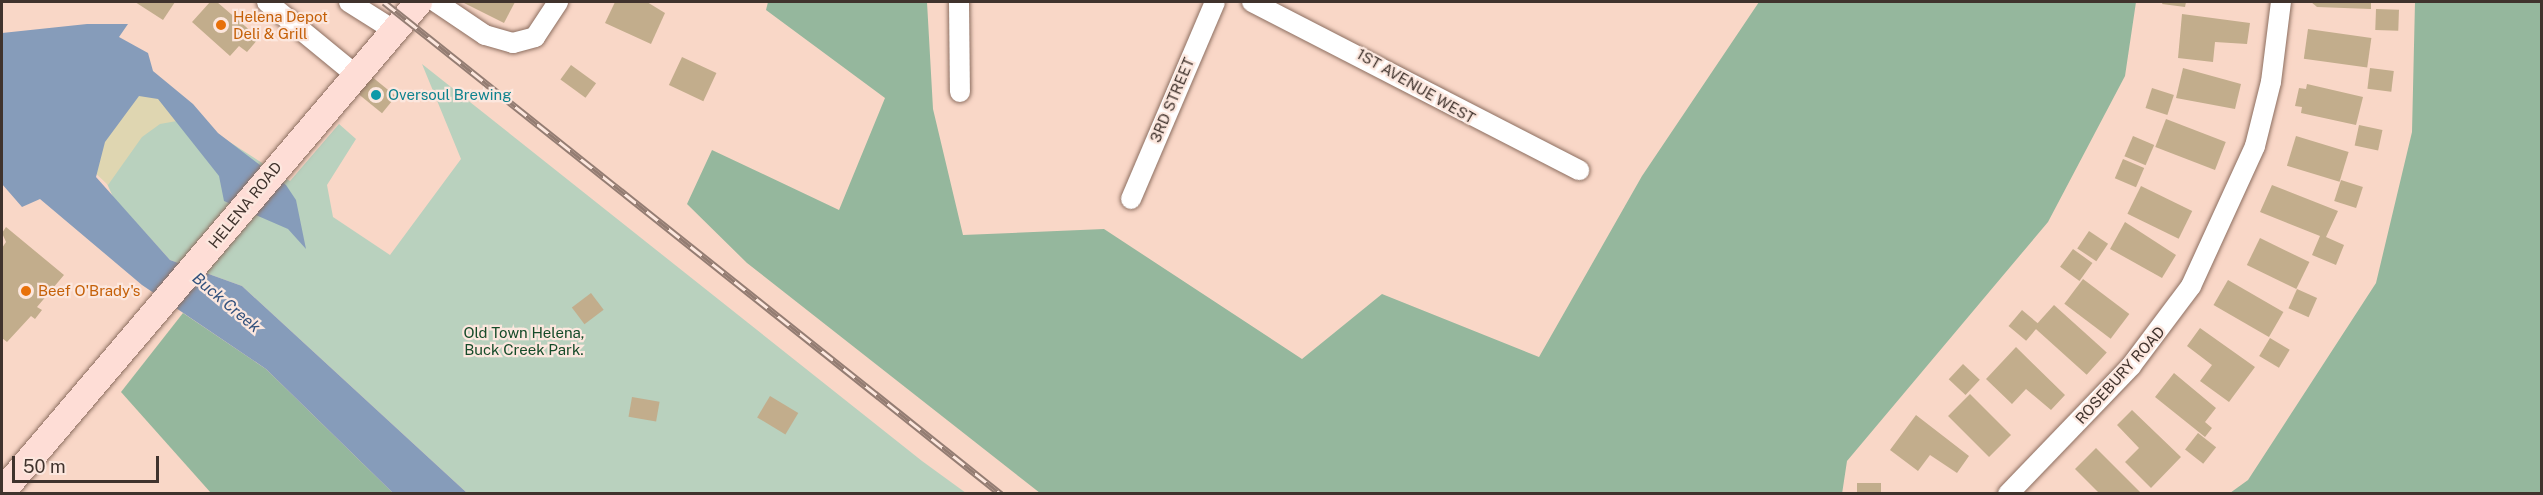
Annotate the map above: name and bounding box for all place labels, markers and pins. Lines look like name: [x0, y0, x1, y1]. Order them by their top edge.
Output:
place label: Helena Depot Deli & Grill: [233, 7, 328, 42]
marker: Helena Depot Deli & Grill: [214, 18, 228, 32]
place label: Oversoul Brewing: [388, 86, 511, 104]
marker: Oversoul Brewing: [369, 88, 383, 102]
place label: Beef O'Brady's: [38, 282, 140, 300]
marker: Beef O'Brady's: [19, 284, 33, 298]

